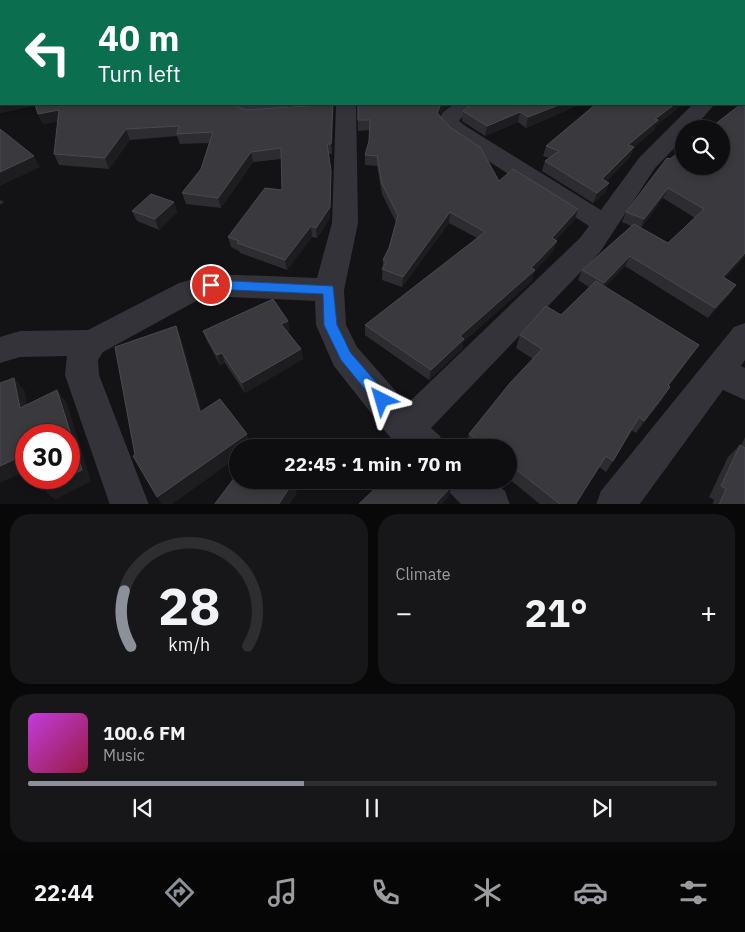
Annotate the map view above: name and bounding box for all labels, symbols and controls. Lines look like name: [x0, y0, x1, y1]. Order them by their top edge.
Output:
text: 40 m: [98, 15, 180, 61]
icon: left: [15, 20, 80, 85]
text: Turn left: [98, 59, 181, 88]
map controls: [675, 120, 730, 175]
button: search: [675, 120, 730, 175]
pin: [190, 264, 232, 306]
icon: arrive: [197, 271, 225, 299]
position arrow: [355, 373, 407, 425]
speed limit sign: 30: [15, 424, 80, 489]
text: 22:45 · 1 min · 70 m: [284, 452, 462, 476]
text: Climate: [396, 564, 451, 584]
text: 28: [158, 572, 220, 639]
text: 21°: [525, 588, 588, 637]
text: −: [396, 594, 412, 631]
text: +: [700, 594, 717, 631]
text: km/h: [168, 633, 210, 656]
text: 100.6 FM: [103, 721, 186, 745]
text: Music: [103, 745, 145, 765]
icon: previous: [129, 794, 157, 822]
icon: pause: [358, 794, 386, 822]
icon: next: [588, 794, 616, 822]
icon: directions: [162, 875, 197, 910]
icon: music: [265, 875, 300, 910]
icon: phone: [368, 875, 403, 910]
icon: climate: [470, 875, 505, 910]
icon: car: [573, 875, 608, 910]
icon: filters: [676, 875, 711, 910]
text: 22:44: [34, 878, 94, 907]

